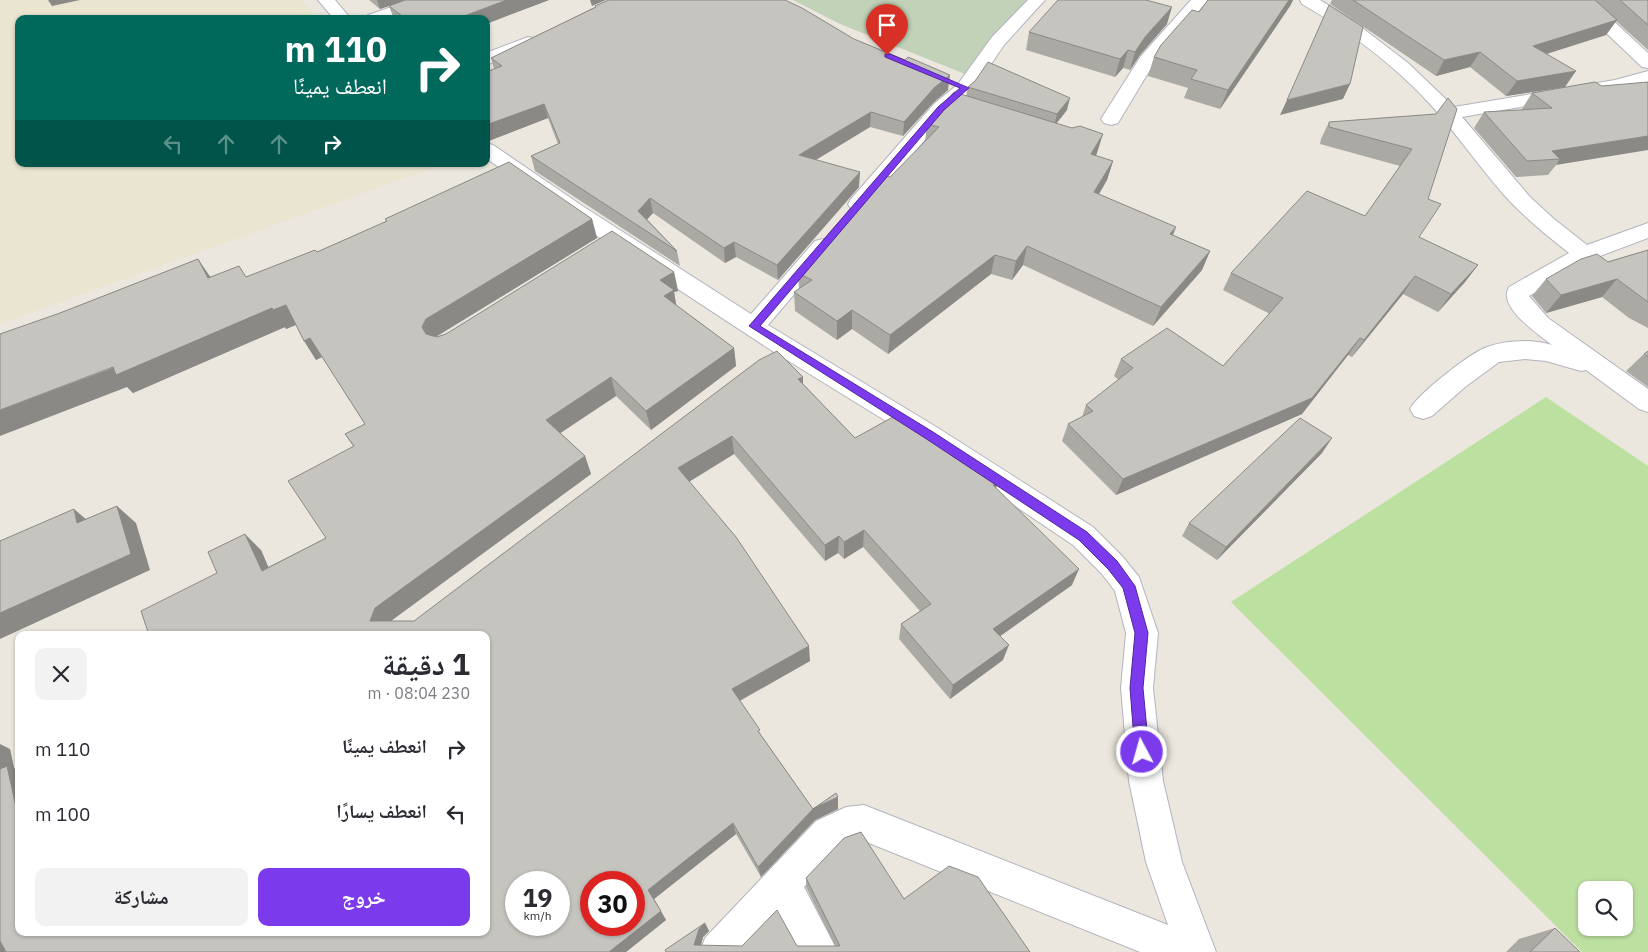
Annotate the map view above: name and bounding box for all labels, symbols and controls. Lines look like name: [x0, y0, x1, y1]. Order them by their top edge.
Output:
pin: [866, 4, 908, 55]
icon: arrive: [873, 11, 901, 39]
text: 110 m: [284, 26, 387, 72]
icon: right: [405, 35, 470, 100]
text: انعطف يمينًا: [293, 71, 387, 100]
icon: left: [159, 130, 187, 158]
icon: ahead: [212, 130, 240, 158]
icon: ahead: [265, 130, 293, 158]
icon: right: [318, 130, 346, 158]
text: 1 دقيقة: [382, 644, 470, 683]
button: close: [35, 648, 87, 700]
text: 230 m · 08:04: [368, 683, 470, 703]
position arrow: [1115, 725, 1167, 777]
text: انعطف يمينًا: [342, 734, 427, 758]
icon: right: [442, 735, 470, 763]
text: 110 m: [35, 737, 90, 761]
text: انعطف يسارًا: [336, 799, 427, 823]
icon: left: [442, 800, 470, 828]
text: 100 m: [35, 802, 90, 826]
button: مشاركة: [35, 868, 248, 926]
button: خروج: [258, 868, 470, 926]
speed limit sign: 30: [580, 871, 645, 936]
text: 19: [522, 881, 553, 914]
map controls: [1578, 881, 1633, 936]
button: search: [1578, 881, 1633, 936]
text: km/h: [523, 908, 552, 923]

